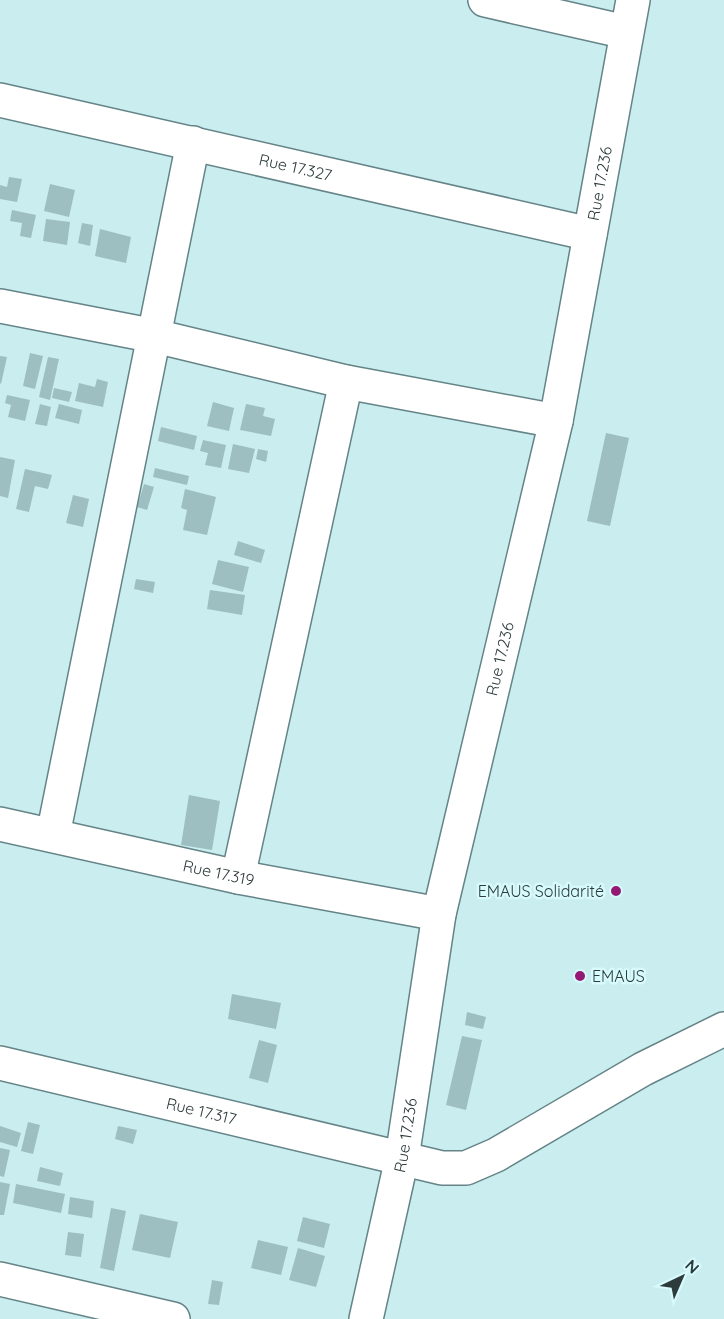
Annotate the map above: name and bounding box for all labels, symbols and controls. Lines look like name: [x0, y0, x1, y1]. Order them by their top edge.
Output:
street label: Rue 17.236: [583, 144, 616, 222]
street label: Rue 17.327: [257, 149, 334, 185]
street label: Rue 17.236: [481, 620, 518, 698]
street label: Rue 17.319: [181, 855, 256, 890]
place label: EMAUS Solidarité: [478, 881, 604, 901]
marker: EMAUS Solidarité: [609, 884, 623, 898]
place label: EMAUS: [592, 966, 645, 986]
marker: EMAUS: [573, 969, 587, 983]
street label: Rue 17.317: [164, 1093, 239, 1129]
street label: Rue 17.236: [389, 1096, 421, 1174]
north arrow: [652, 1247, 712, 1307]
text: N: [681, 1255, 704, 1277]

